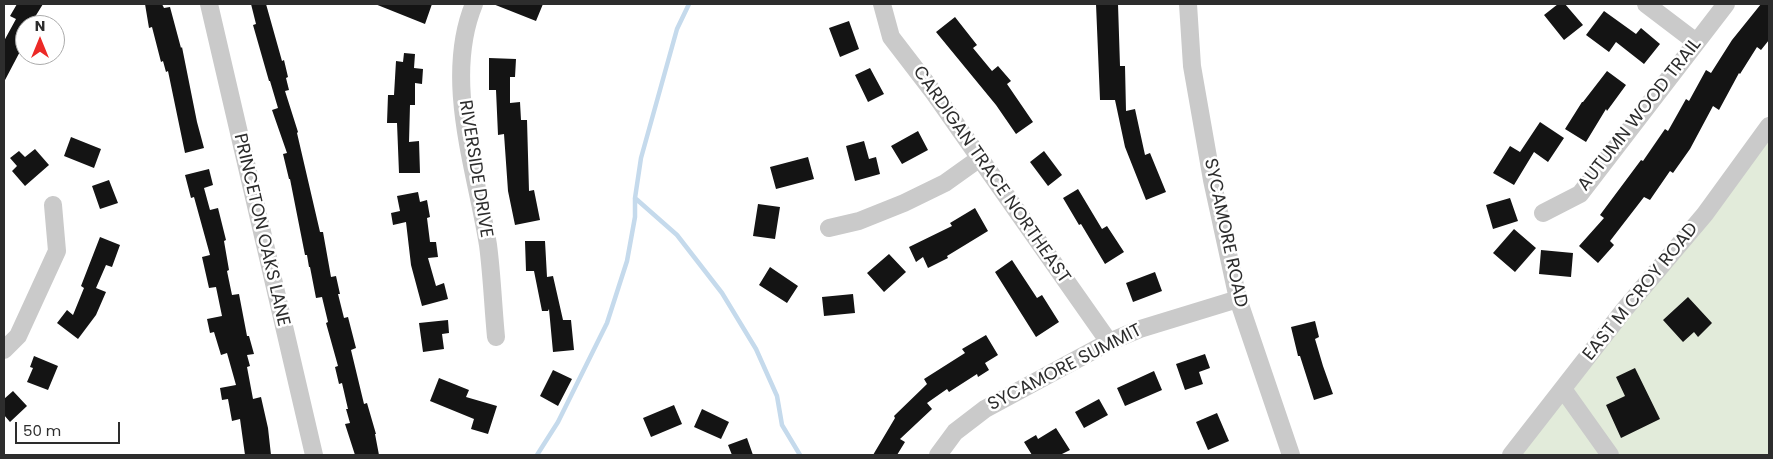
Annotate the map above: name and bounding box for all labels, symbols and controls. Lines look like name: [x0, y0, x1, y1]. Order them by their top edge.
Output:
north arrow: [15, 15, 65, 65]
text: N: [35, 16, 45, 36]
street label: AUTUMN WOOD TRAIL: [1574, 34, 1706, 196]
street label: CARDIGAN TRACE NORTHEAST: [908, 62, 1074, 288]
street label: RIVERSIDE DRIVE: [453, 99, 497, 239]
street label: PRINCETON OAKS LANE: [228, 132, 294, 328]
street label: SYCAMORE ROAD: [1199, 157, 1251, 309]
street label: EAST M CROY ROAD: [1579, 219, 1703, 365]
street label: SYCAMORE SUMMIT: [985, 320, 1145, 416]
scale bar: [18, 412, 122, 444]
text: 50 m: [23, 420, 61, 441]

